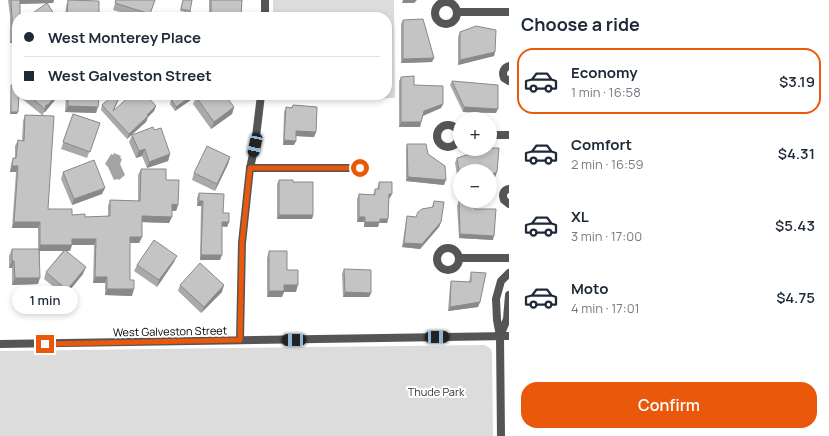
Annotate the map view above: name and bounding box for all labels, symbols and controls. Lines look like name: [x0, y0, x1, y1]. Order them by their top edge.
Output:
text: Choose a ride: [521, 12, 640, 36]
text: West Monterey Place: [48, 27, 201, 48]
text: Economy: [571, 62, 638, 83]
icon: car: [523, 63, 559, 99]
text: West Galveston Street: [48, 65, 212, 86]
text: $3.19: [779, 71, 815, 92]
text: 1 min · 16:58: [571, 83, 641, 101]
map controls: [453, 112, 497, 208]
button: +: [453, 112, 497, 156]
car: [247, 132, 263, 158]
text: Comfort: [571, 134, 632, 155]
icon: car: [523, 135, 559, 171]
text: $4.31: [778, 143, 815, 164]
text: 2 min · 16:59: [571, 155, 644, 173]
route start: [351, 159, 369, 177]
button: −: [453, 164, 497, 208]
text: XL: [571, 206, 589, 227]
icon: car: [523, 207, 559, 243]
text: $5.43: [775, 215, 815, 236]
text: 3 min · 17:00: [571, 227, 642, 245]
text: Moto: [571, 278, 608, 299]
icon: car: [523, 279, 559, 315]
callout: 1 min: [12, 286, 78, 314]
text: $4.75: [776, 287, 815, 308]
text: 1 min: [30, 291, 61, 309]
text: 4 min · 17:01: [571, 299, 640, 317]
street label: West Galveston Street: [113, 323, 227, 339]
car: [425, 331, 449, 343]
car: [282, 334, 306, 346]
route end: [36, 335, 54, 353]
button: Confirm: [521, 382, 817, 428]
park label: Thude Park: [408, 384, 465, 399]

